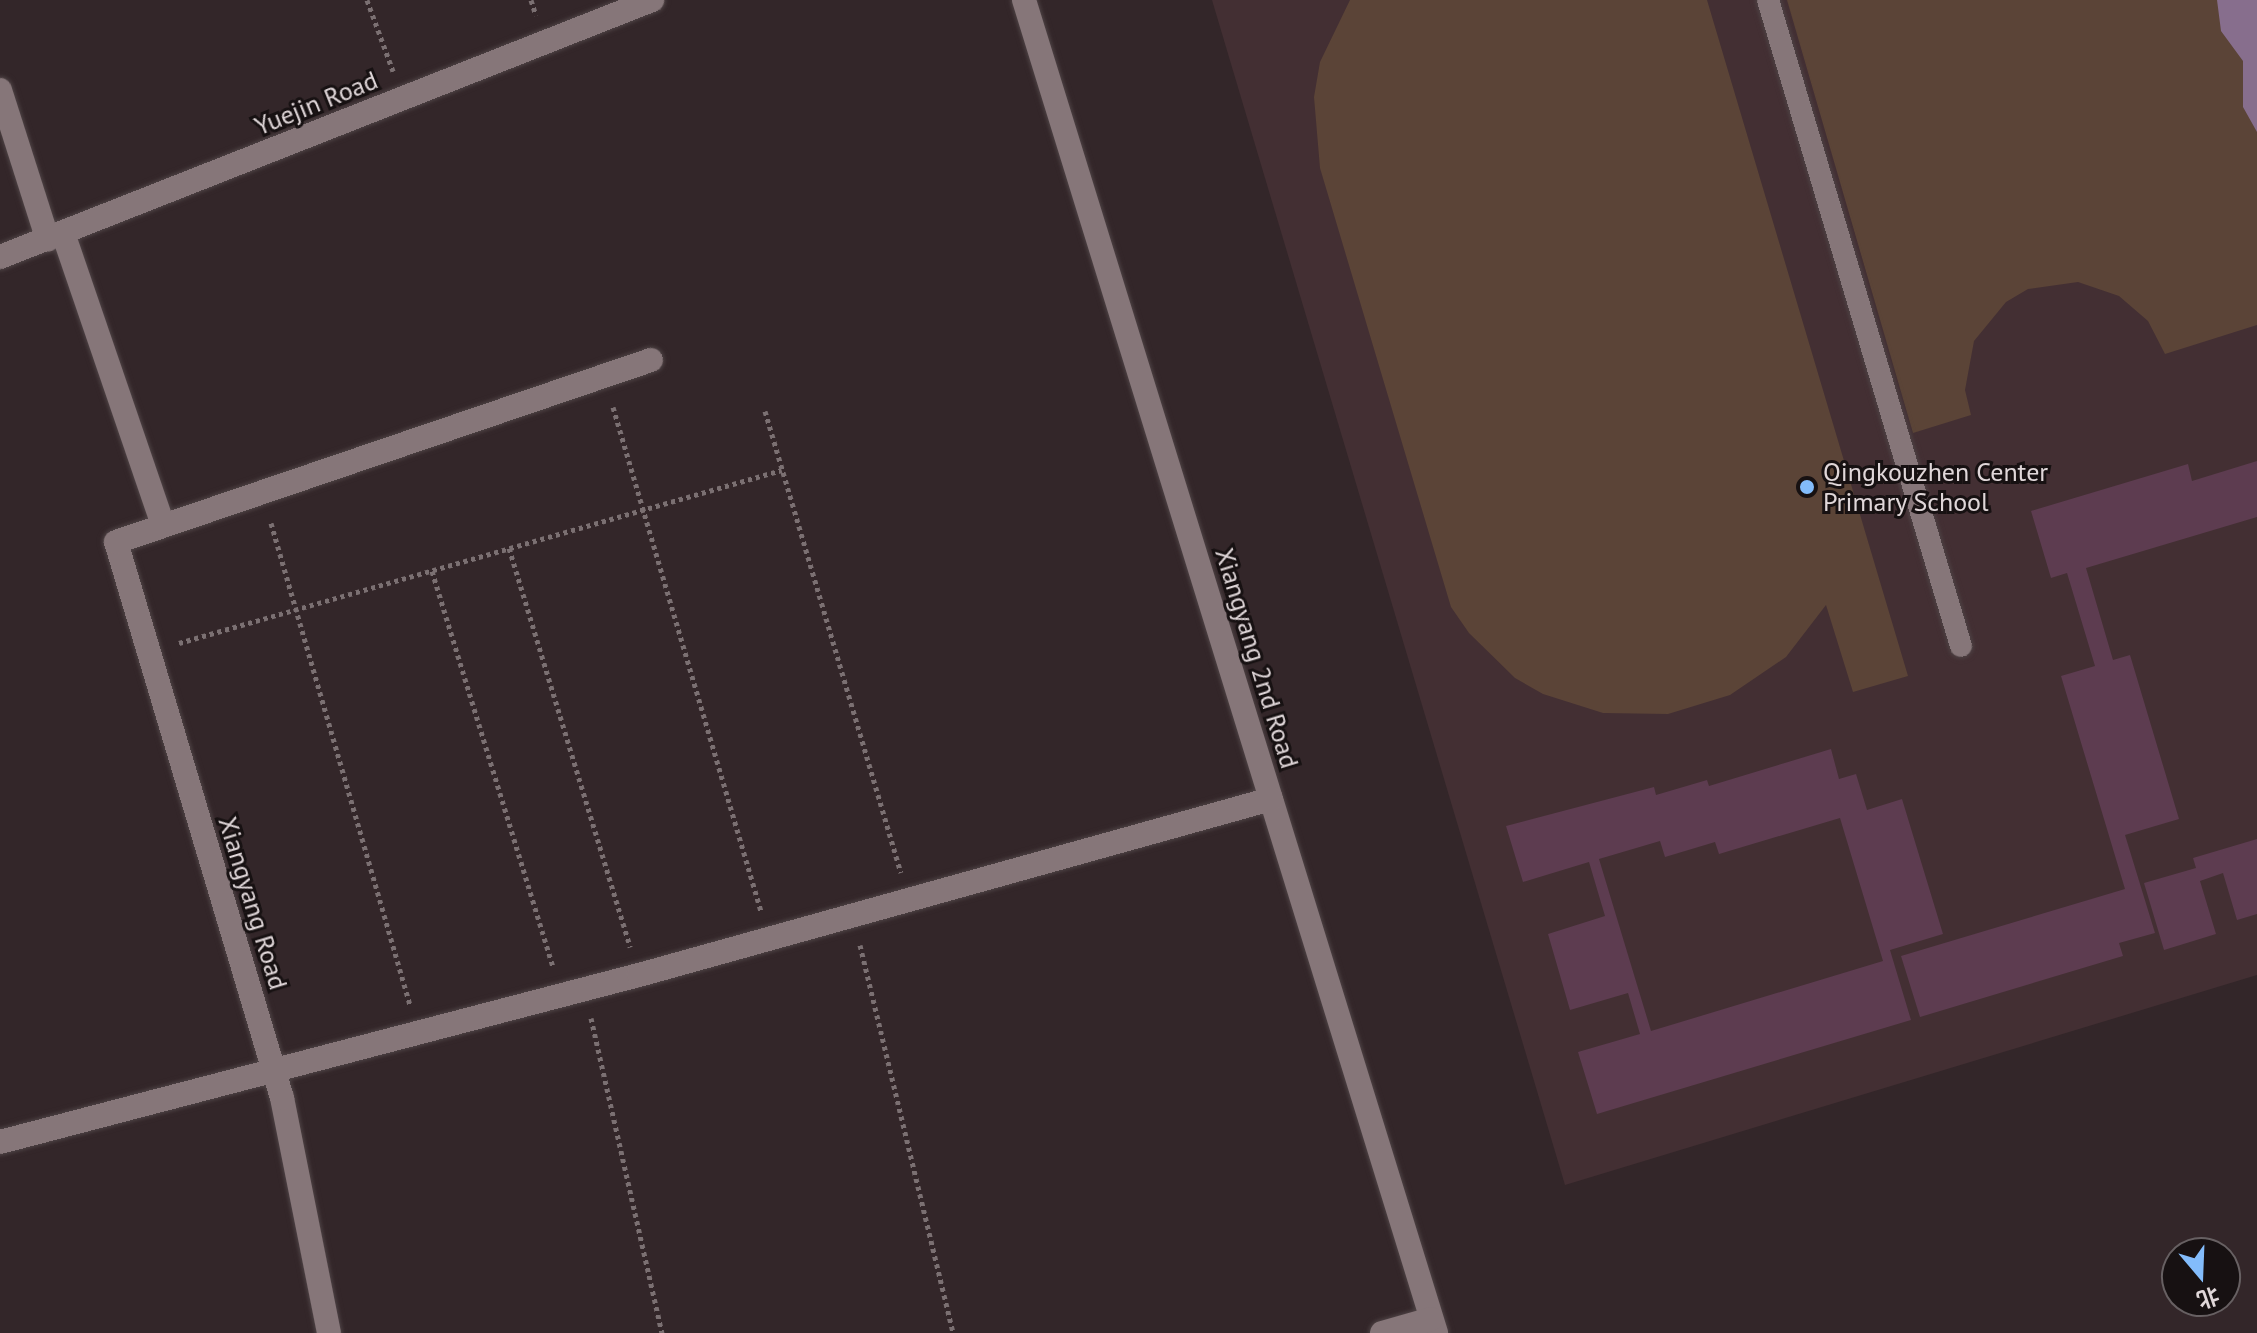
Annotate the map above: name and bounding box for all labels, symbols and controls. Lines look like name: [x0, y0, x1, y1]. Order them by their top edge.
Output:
street label: Yuejin Road: [250, 64, 382, 142]
place label: Qingkouzhen Center Primary School: [1823, 456, 2048, 518]
marker: Qingkouzhen Center Primary School: [1798, 478, 1816, 496]
street label: Xiangyang 2nd Road: [1209, 544, 1305, 772]
street label: Xiangyang Road: [212, 813, 294, 993]
north arrow: [2161, 1237, 2241, 1317]
text: 北: [2193, 1281, 2223, 1315]

